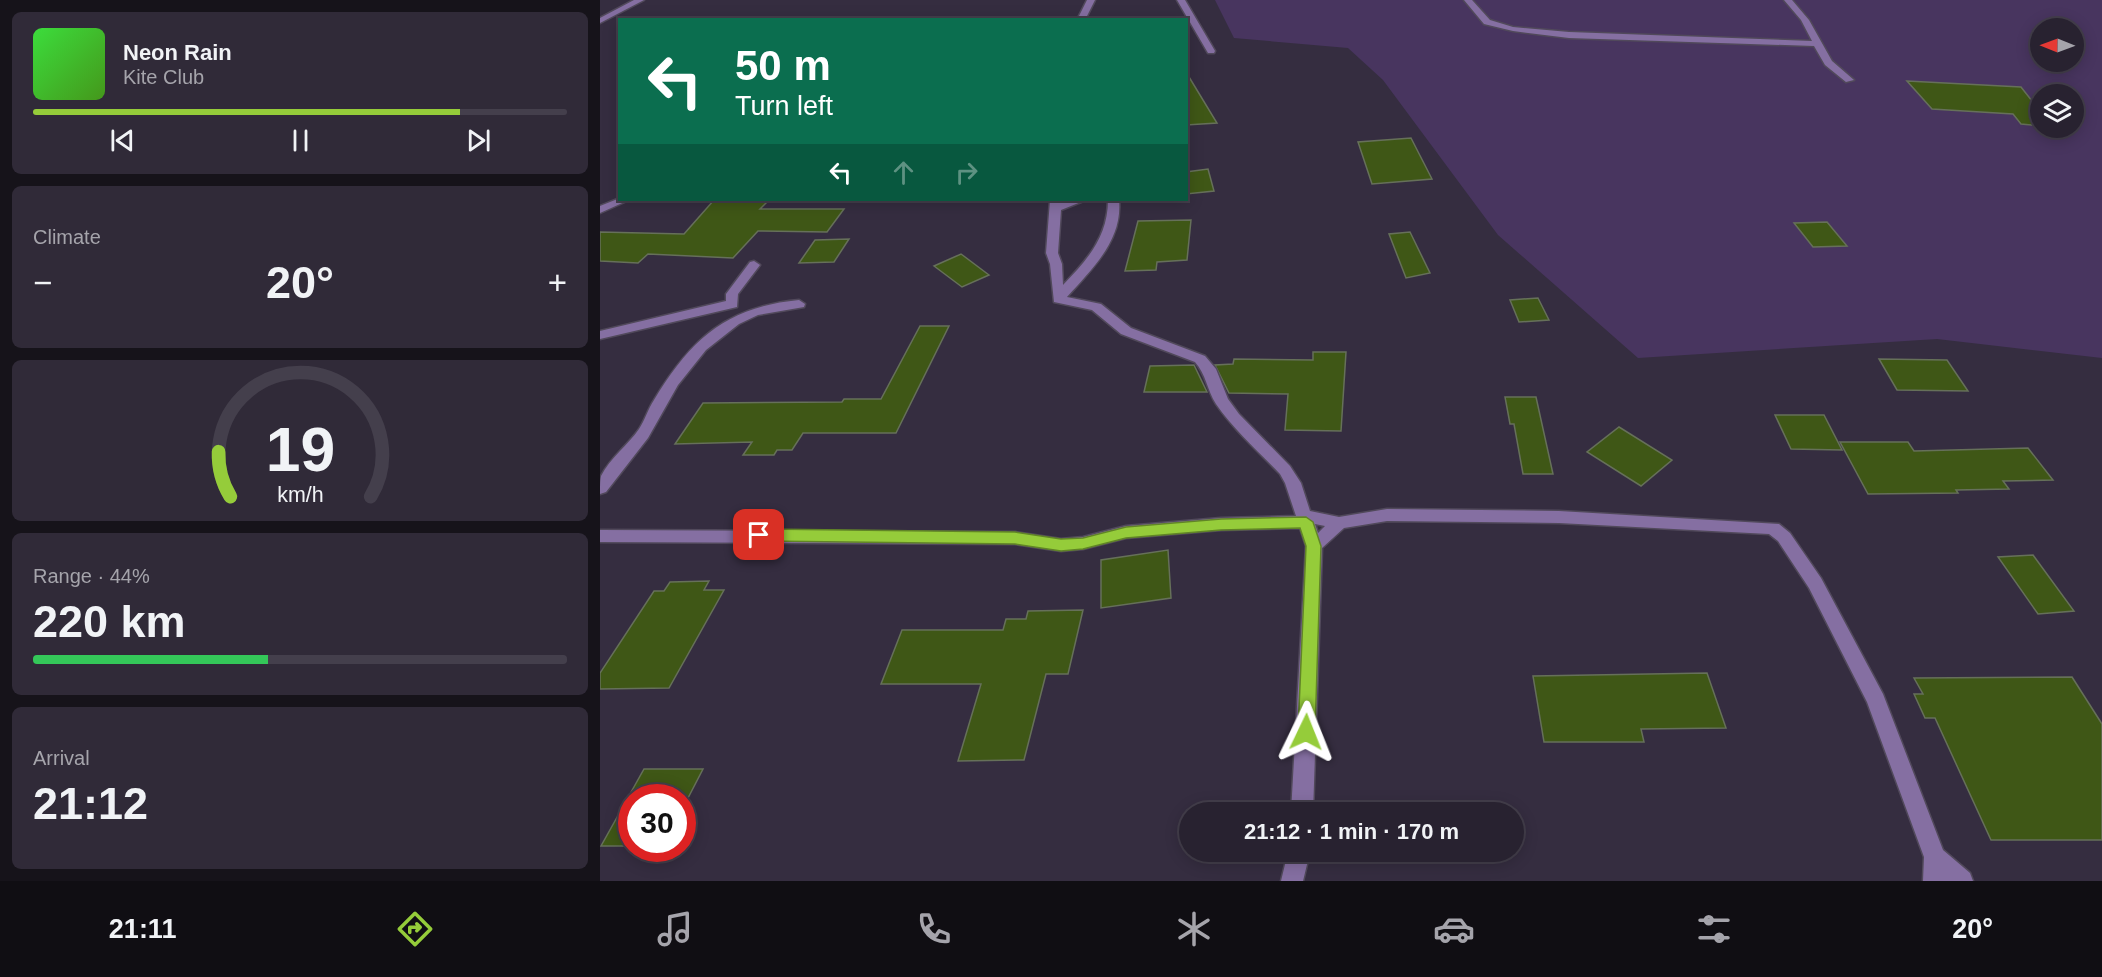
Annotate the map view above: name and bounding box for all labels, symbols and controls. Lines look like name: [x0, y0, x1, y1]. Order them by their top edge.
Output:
north arrow: [2030, 18, 2084, 72]
map controls: [2030, 18, 2084, 138]
text: Neon Rain: [123, 40, 232, 65]
icon: left: [636, 42, 714, 120]
text: 50 m: [735, 42, 831, 89]
text: Kite Club: [123, 66, 204, 88]
button: layers: [2030, 84, 2084, 138]
text: Turn left: [735, 91, 833, 121]
icon: previous: [106, 124, 139, 157]
icon: pause: [284, 124, 317, 157]
icon: next: [462, 124, 495, 157]
icon: left: [824, 156, 857, 189]
icon: ahead: [887, 156, 920, 189]
icon: right: [950, 156, 983, 189]
text: Climate: [33, 226, 101, 248]
text: 20°: [266, 257, 334, 308]
text: −: [33, 264, 52, 301]
text: +: [548, 264, 567, 301]
text: 19: [265, 416, 335, 485]
text: km/h: [277, 484, 323, 508]
pin: [733, 509, 784, 560]
icon: arrive: [742, 518, 775, 551]
text: Range · 44%: [33, 565, 150, 587]
text: 220 km: [33, 596, 186, 647]
position arrow: [1274, 700, 1338, 764]
text: Arrival: [33, 747, 90, 769]
text: 21:12: [33, 778, 148, 829]
speed limit sign: 30: [618, 784, 696, 862]
text: 21:12 · 1 min · 170 m: [1244, 819, 1459, 844]
icon: directions: [394, 908, 436, 950]
icon: music: [654, 908, 696, 950]
icon: phone: [913, 908, 955, 950]
icon: climate: [1173, 908, 1215, 950]
icon: car: [1433, 908, 1475, 950]
icon: filters: [1693, 908, 1735, 950]
text: 21:11: [109, 914, 176, 944]
text: 20°: [1952, 914, 1993, 944]

